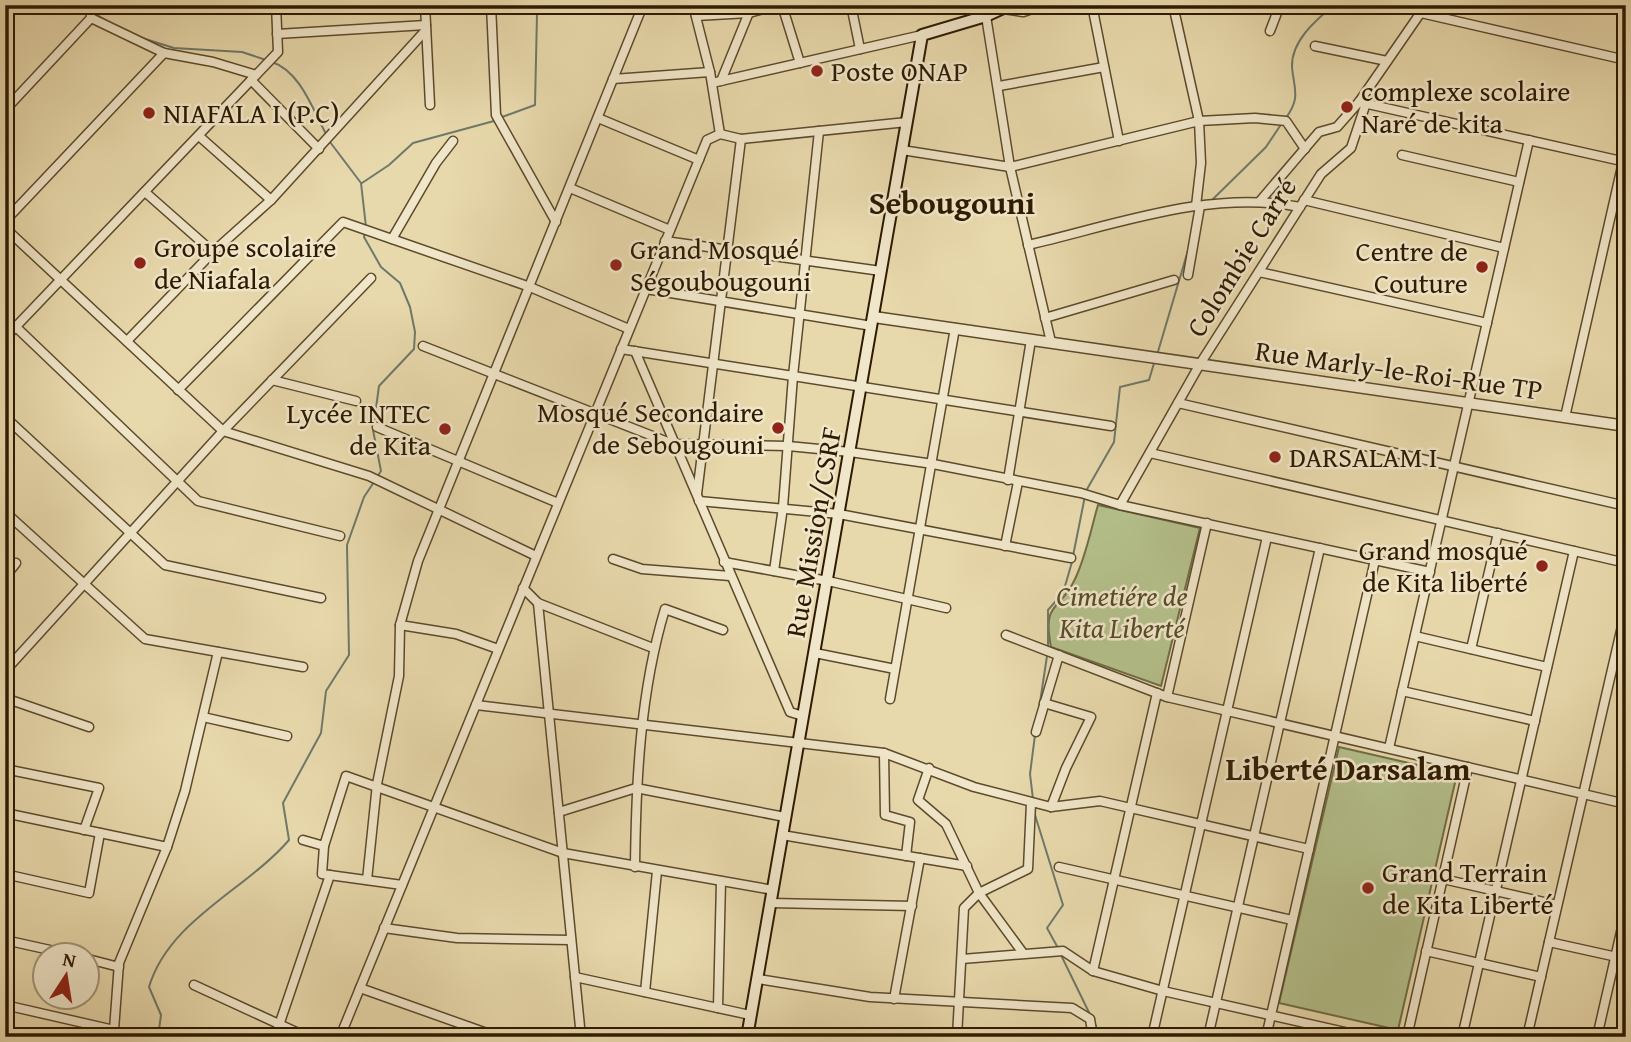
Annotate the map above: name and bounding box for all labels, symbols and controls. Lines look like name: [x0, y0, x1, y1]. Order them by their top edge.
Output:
place label: Poste ONAP: [831, 50, 968, 91]
marker: Poste ONAP: [809, 63, 825, 79]
place label: complexe scolaire Naré de kita: [1361, 70, 1570, 143]
place label: NIAFALA I (P.C): [163, 92, 339, 133]
marker: complexe scolaire Naré de kita: [1339, 99, 1355, 115]
marker: NIAFALA I (P.C): [141, 105, 157, 121]
street label: Colombie Carré: [1175, 169, 1306, 344]
district label: Sebougouni: [869, 179, 1035, 226]
place label: Groupe scolaire de Niafala: [154, 226, 337, 299]
place label: Grand Mosqué Ségoubougouni: [630, 228, 811, 301]
place label: Centre de Couture: [1356, 230, 1468, 303]
marker: Groupe scolaire de Niafala: [132, 255, 148, 271]
marker: Grand Mosqué Ségoubougouni: [608, 257, 624, 273]
marker: Centre de Couture: [1474, 259, 1490, 275]
street label: Rue Marly-le-Roi-Rue TP: [1253, 329, 1545, 410]
place label: Mosqué Secondaire de Sebougouni: [537, 391, 764, 464]
place label: Lycée INTEC de Kita: [287, 392, 432, 465]
marker: Mosqué Secondaire de Sebougouni: [770, 420, 786, 436]
marker: Lycée INTEC de Kita: [437, 421, 453, 437]
street label: Rue Mission/CSRF: [774, 423, 851, 641]
place label: DARSALAM I: [1289, 436, 1437, 477]
marker: DARSALAM I: [1267, 449, 1283, 465]
place label: Grand mosqué de Kita liberté: [1359, 529, 1528, 602]
marker: Grand mosqué de Kita liberté: [1534, 558, 1550, 574]
park label: Cimetiére de Kita Liberté: [1056, 575, 1188, 648]
district label: Liberté Darsalam: [1225, 745, 1471, 792]
place label: Grand Terrain de Kita Liberté: [1382, 851, 1554, 924]
marker: Grand Terrain de Kita Liberté: [1360, 880, 1376, 896]
north arrow: [32, 940, 102, 1010]
text: N: [60, 944, 79, 974]

